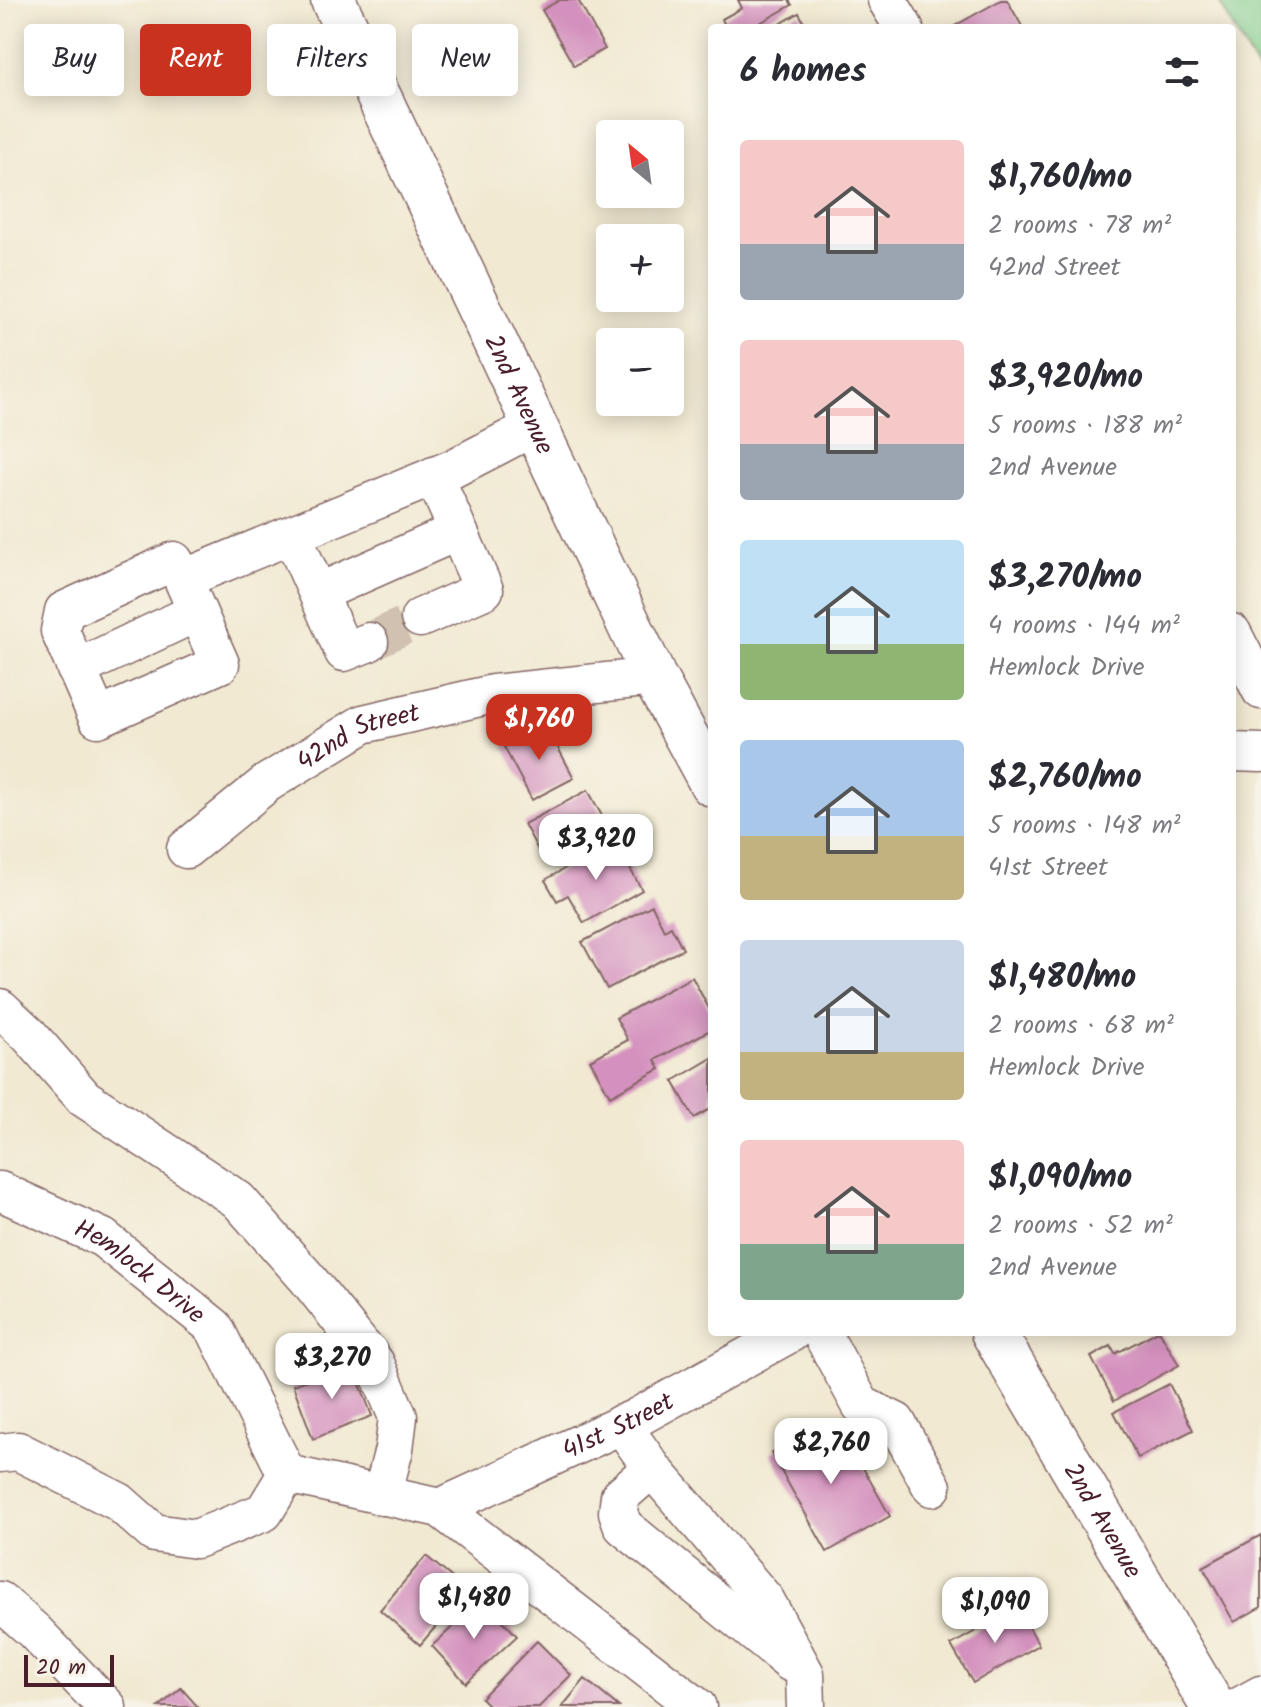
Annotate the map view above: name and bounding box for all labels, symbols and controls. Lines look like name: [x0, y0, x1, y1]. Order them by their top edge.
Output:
chip: Buy: [24, 24, 124, 96]
chip: Rent: [140, 24, 251, 96]
chip: Filters: [267, 24, 396, 96]
chip: New: [412, 24, 518, 96]
text: 6 homes: [740, 45, 866, 99]
icon: filters: [1160, 50, 1204, 94]
north arrow: [596, 120, 684, 208]
map controls: [596, 120, 684, 416]
text: $1,760/mo: [988, 151, 1132, 205]
icon: home: [804, 172, 900, 268]
text: 2 rooms · 78 m²: [988, 205, 1171, 247]
button: +: [596, 224, 684, 312]
text: 42nd Street: [988, 247, 1121, 289]
street label: 2nd Avenue: [471, 328, 565, 462]
button: −: [596, 328, 684, 416]
text: $3,920/mo: [988, 351, 1143, 405]
icon: home: [804, 372, 900, 468]
text: 5 rooms · 188 m²: [988, 405, 1182, 447]
text: 2nd Avenue: [988, 447, 1117, 489]
text: $3,270/mo: [988, 551, 1142, 605]
icon: home: [804, 572, 900, 668]
text: 4 rooms · 144 m²: [988, 605, 1180, 647]
text: Hemlock Drive: [988, 647, 1144, 689]
street label: 42nd Street: [289, 692, 425, 783]
pin: $1,760: [474, 694, 604, 762]
text: $1,760: [504, 699, 574, 741]
text: $2,760/mo: [988, 751, 1142, 805]
icon: home: [804, 772, 900, 868]
text: 5 rooms · 148 m²: [988, 805, 1181, 847]
pin: $3,920: [531, 814, 661, 882]
text: $3,920: [557, 819, 635, 861]
text: 41st Street: [988, 847, 1108, 889]
text: $1,480/mo: [988, 951, 1136, 1005]
icon: home: [804, 972, 900, 1068]
text: 2 rooms · 68 m²: [988, 1005, 1174, 1047]
text: Hemlock Drive: [988, 1047, 1144, 1089]
text: $1,090/mo: [988, 1151, 1132, 1205]
icon: home: [804, 1172, 900, 1268]
text: 2 rooms · 52 m²: [988, 1205, 1173, 1247]
street label: Hemlock Drive: [67, 1208, 214, 1336]
text: 2nd Avenue: [988, 1247, 1117, 1289]
pin: $3,270: [267, 1333, 397, 1401]
text: $3,270: [293, 1338, 371, 1380]
street label: 41st Street: [556, 1381, 683, 1472]
pin: $2,760: [766, 1418, 896, 1486]
text: $2,760: [792, 1423, 870, 1465]
street label: 2nd Avenue: [1051, 1455, 1152, 1588]
pin: $1,480: [409, 1573, 539, 1641]
pin: $1,090: [930, 1577, 1060, 1645]
text: $1,480: [438, 1578, 510, 1620]
text: $1,090: [960, 1582, 1030, 1624]
scale bar: [24, 1651, 114, 1687]
text: 20 m: [36, 1651, 86, 1686]

